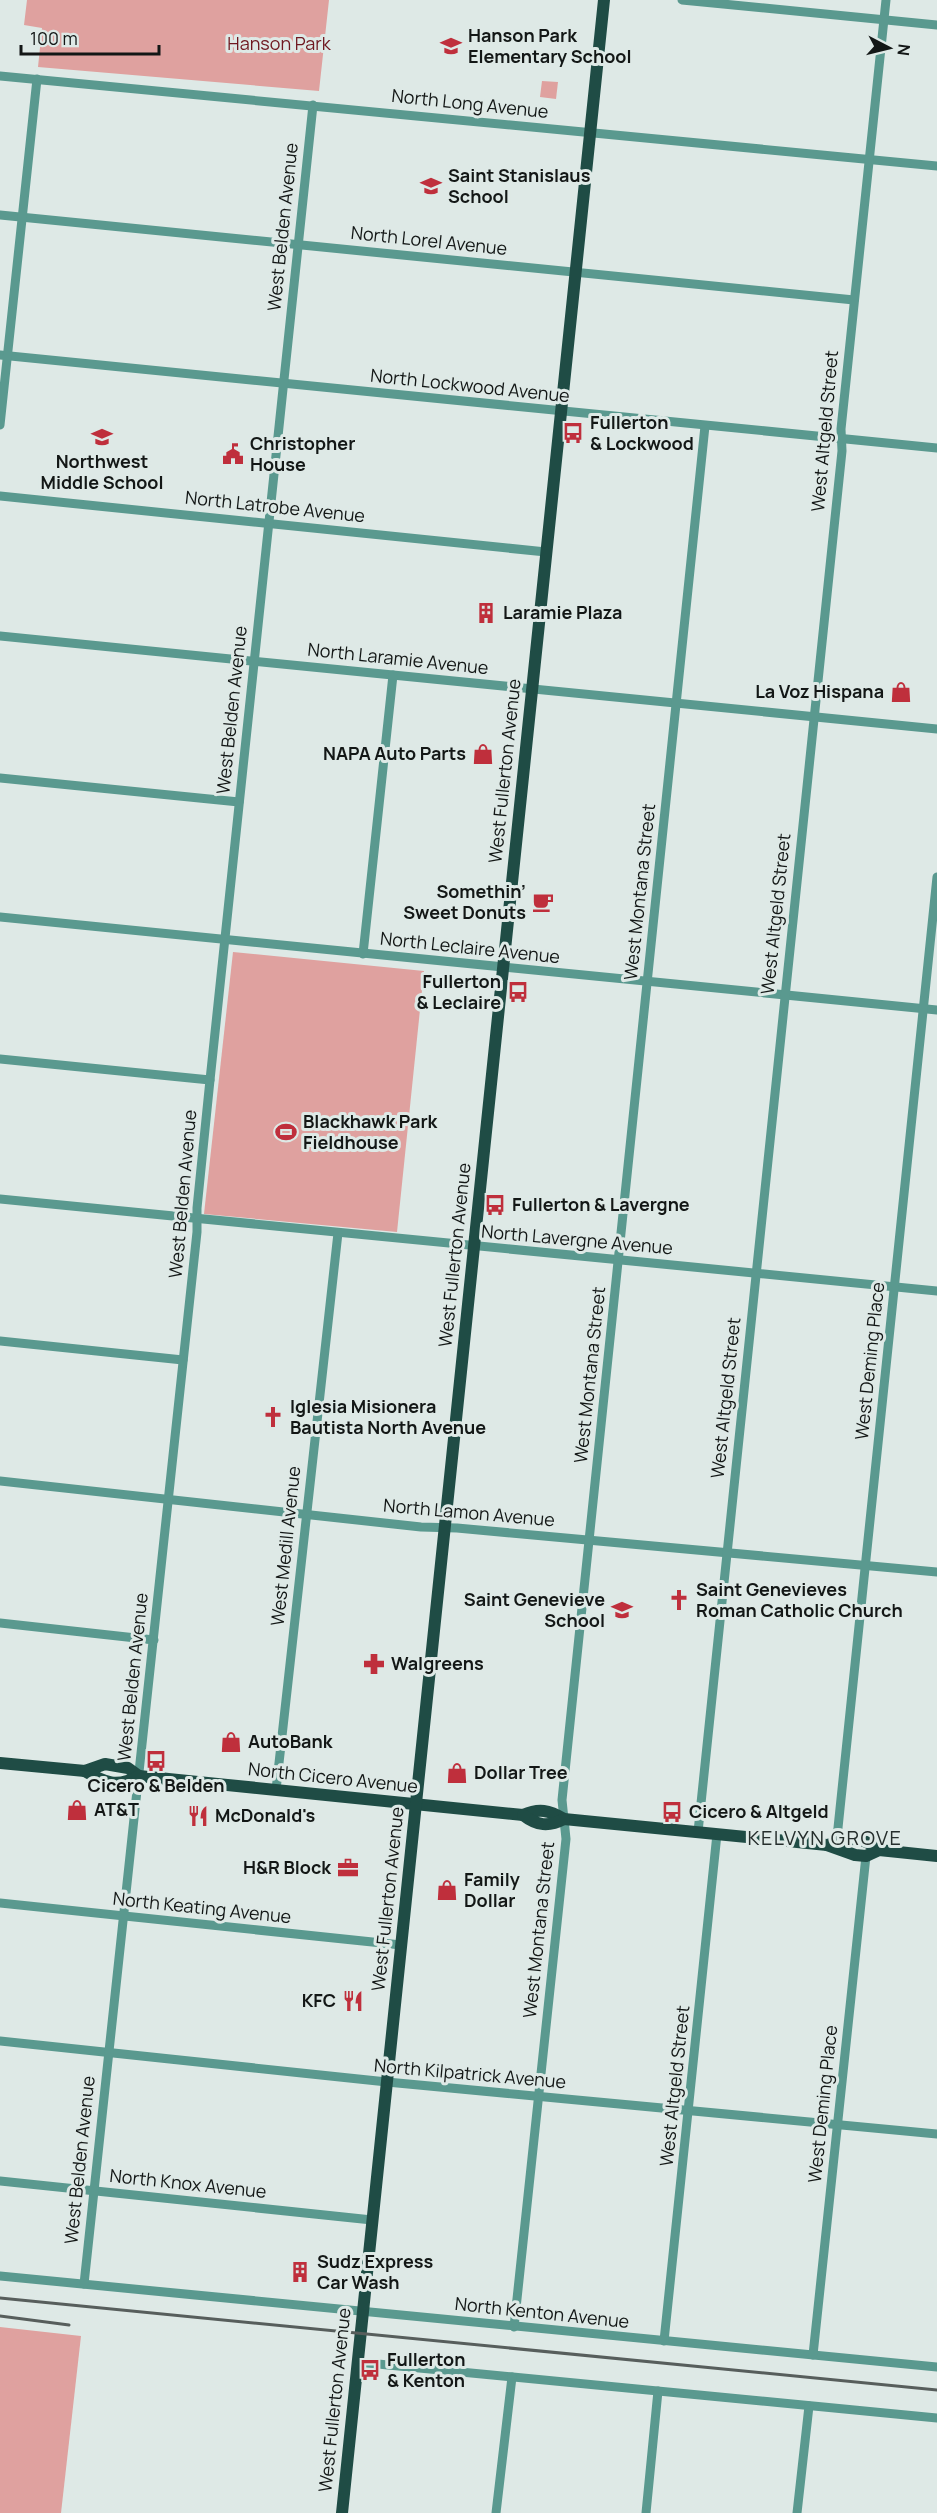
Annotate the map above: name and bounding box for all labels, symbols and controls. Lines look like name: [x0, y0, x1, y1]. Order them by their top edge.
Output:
scale bar: [21, 18, 159, 56]
north arrow: [859, 18, 919, 78]
place label: Hanson Park Elementary School: [468, 23, 631, 68]
text: 100 m: [30, 26, 78, 50]
park label: Hanson Park: [227, 31, 332, 55]
school or university icon: Hanson Park Elementary School: [439, 34, 463, 58]
text: N: [892, 43, 916, 57]
street label: North Long Avenue: [391, 83, 550, 123]
street label: West Belden Avenue: [261, 142, 303, 312]
place label: Saint Stanislaus School: [448, 163, 591, 208]
school or university icon: Saint Stanislaus School: [419, 174, 443, 198]
street label: North Lorel Avenue: [350, 220, 508, 260]
street label: West Altgeld Street: [805, 349, 843, 513]
street label: North Lockwood Avenue: [369, 363, 571, 407]
place label: Fullerton & Lockwood: [590, 410, 694, 455]
bus stop icon: Fullerton & Lockwood: [561, 421, 585, 445]
school or university icon: Northwest Middle School: [90, 425, 114, 449]
place label: Christopher House: [250, 431, 355, 476]
public building icon: Christopher House: [221, 442, 245, 466]
place label: Northwest Middle School: [41, 449, 163, 494]
street label: North Latrobe Avenue: [184, 485, 366, 527]
place label: Laramie Plaza: [503, 600, 622, 624]
building icon: Laramie Plaza: [474, 601, 498, 625]
street label: West Belden Avenue: [210, 625, 252, 795]
street label: North Laramie Avenue: [307, 637, 490, 679]
street label: West Fullerton Avenue: [482, 678, 526, 864]
place label: La Voz Hispana: [755, 679, 884, 703]
shop icon: La Voz Hispana: [889, 680, 913, 704]
place label: NAPA Auto Parts: [323, 741, 466, 765]
shop icon: NAPA Auto Parts: [471, 742, 495, 766]
street label: West Montana Street: [618, 802, 660, 981]
street label: West Altgeld Street: [755, 832, 795, 996]
place label: Somethin’ Sweet Donuts: [403, 879, 526, 924]
cafe icon: Somethin’ Sweet Donuts: [531, 890, 555, 914]
street label: North Leclaire Avenue: [379, 926, 561, 968]
place label: Fullerton & Leclaire: [417, 969, 501, 1014]
bus stop icon: Fullerton & Leclaire: [506, 980, 530, 1004]
street label: West Belden Avenue: [163, 1109, 201, 1279]
place label: Blackhawk Park Fieldhouse: [303, 1109, 439, 1154]
sports icon: Blackhawk Park Fieldhouse: [274, 1120, 298, 1144]
street label: West Fullerton Avenue: [432, 1162, 476, 1348]
place label: Fullerton & Lavergne: [512, 1192, 690, 1216]
bus stop icon: Fullerton & Lavergne: [483, 1193, 507, 1217]
street label: North Lavergne Avenue: [480, 1219, 674, 1259]
street label: West Deming Place: [849, 1281, 889, 1441]
street label: West Montana Street: [568, 1285, 610, 1464]
street label: West Altgeld Street: [705, 1316, 745, 1480]
place label: Iglesia Misionera Bautista North Avenue: [290, 1394, 486, 1439]
church icon: Iglesia Misionera Bautista North Avenue: [261, 1405, 285, 1429]
street label: West Medill Avenue: [265, 1465, 305, 1627]
street label: North Lamon Avenue: [382, 1493, 556, 1531]
place label: Saint Genevieves Roman Catholic Church: [696, 1577, 903, 1622]
place label: Saint Genevieve School: [464, 1587, 605, 1632]
church icon: Saint Genevieves Roman Catholic Church: [667, 1588, 691, 1612]
street label: West Belden Avenue: [111, 1592, 153, 1762]
school or university icon: Saint Genevieve School: [610, 1598, 634, 1622]
place label: Walgreens: [391, 1651, 484, 1675]
pharmacy icon: Walgreens: [362, 1652, 386, 1676]
place label: AutoBank: [248, 1729, 334, 1753]
shop icon: AutoBank: [219, 1730, 243, 1754]
bus stop icon: Cicero & Belden: [144, 1749, 168, 1773]
street label: North Cicero Avenue: [247, 1756, 419, 1798]
place label: Dollar Tree: [474, 1760, 568, 1784]
shop icon: Dollar Tree: [445, 1761, 469, 1785]
place label: Cicero & Belden: [88, 1773, 224, 1797]
place label: AT&T: [94, 1797, 139, 1821]
shop icon: AT&T: [65, 1798, 89, 1822]
place label: Cicero & Altgeld: [689, 1799, 829, 1823]
bus stop icon: Cicero & Altgeld: [660, 1800, 684, 1824]
place label: McDonald's: [215, 1803, 316, 1827]
restaurant icon: McDonald's: [186, 1804, 210, 1828]
street label: West Fullerton Avenue: [365, 1806, 409, 1992]
district label: KELVYN GROVE: [748, 1824, 902, 1851]
street label: West Montana Street: [517, 1840, 559, 2019]
place label: H&R Block: [243, 1855, 332, 1879]
office icon: H&R Block: [336, 1856, 360, 1880]
place label: Family Dollar: [464, 1867, 520, 1912]
shop icon: Family Dollar: [435, 1878, 459, 1902]
street label: North Keating Avenue: [112, 1886, 292, 1928]
place label: KFC: [302, 1988, 336, 2012]
restaurant icon: KFC: [341, 1989, 365, 2013]
street label: West Altgeld Street: [654, 2004, 694, 2168]
street label: West Deming Place: [802, 2024, 842, 2184]
street label: North Kilpatrick Avenue: [373, 2053, 567, 2093]
street label: West Belden Avenue: [58, 2075, 100, 2245]
street label: North Knox Avenue: [109, 2163, 268, 2203]
place label: Sudz Express Car Wash: [317, 2249, 434, 2294]
building icon: Sudz Express Car Wash: [288, 2260, 312, 2284]
street label: North Kenton Avenue: [454, 2291, 631, 2333]
street label: West Fullerton Avenue: [312, 2307, 356, 2493]
place label: Fullerton & Kenton: [387, 2347, 465, 2392]
bus stop icon: Fullerton & Kenton: [358, 2358, 382, 2382]

